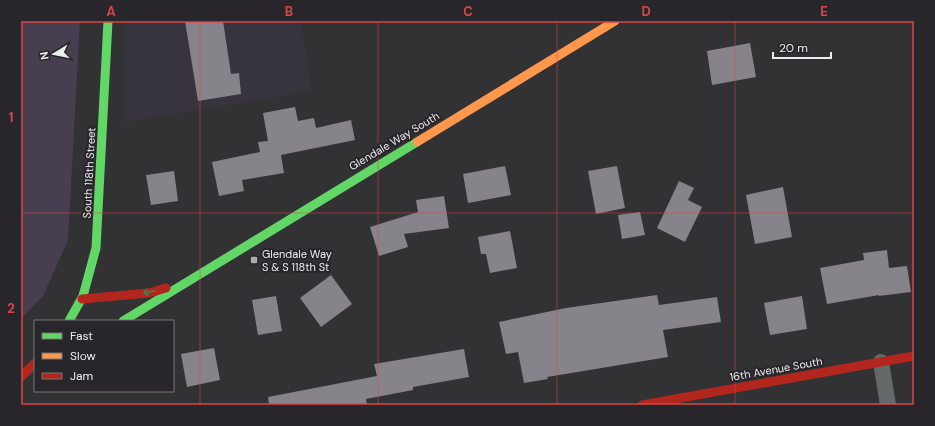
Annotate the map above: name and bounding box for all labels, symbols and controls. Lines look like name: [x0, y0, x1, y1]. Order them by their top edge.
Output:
text: A: [106, 3, 116, 20]
text: B: [285, 3, 293, 20]
text: C: [463, 3, 473, 20]
text: D: [641, 3, 651, 20]
text: E: [820, 3, 828, 20]
north arrow: [34, 34, 74, 74]
scale bar: [773, 34, 831, 60]
text: 20 m: [779, 40, 808, 56]
text: N: [37, 51, 52, 61]
text: 1: [9, 109, 13, 126]
street label: Glendale Way South: [346, 109, 442, 173]
street label: South 118th Street: [80, 127, 98, 219]
place label: Glendale Way S & S 118th St: [262, 247, 332, 274]
marker: Glendale Way S & S 118th St: [249, 255, 259, 265]
one-way arrow: [143, 289, 156, 297]
text: 2: [7, 300, 15, 317]
legend: [34, 320, 174, 392]
text: Fast: [70, 328, 93, 344]
text: Slow: [70, 348, 96, 364]
street label: 16th Avenue South: [728, 354, 824, 384]
text: Jam: [70, 368, 93, 384]

